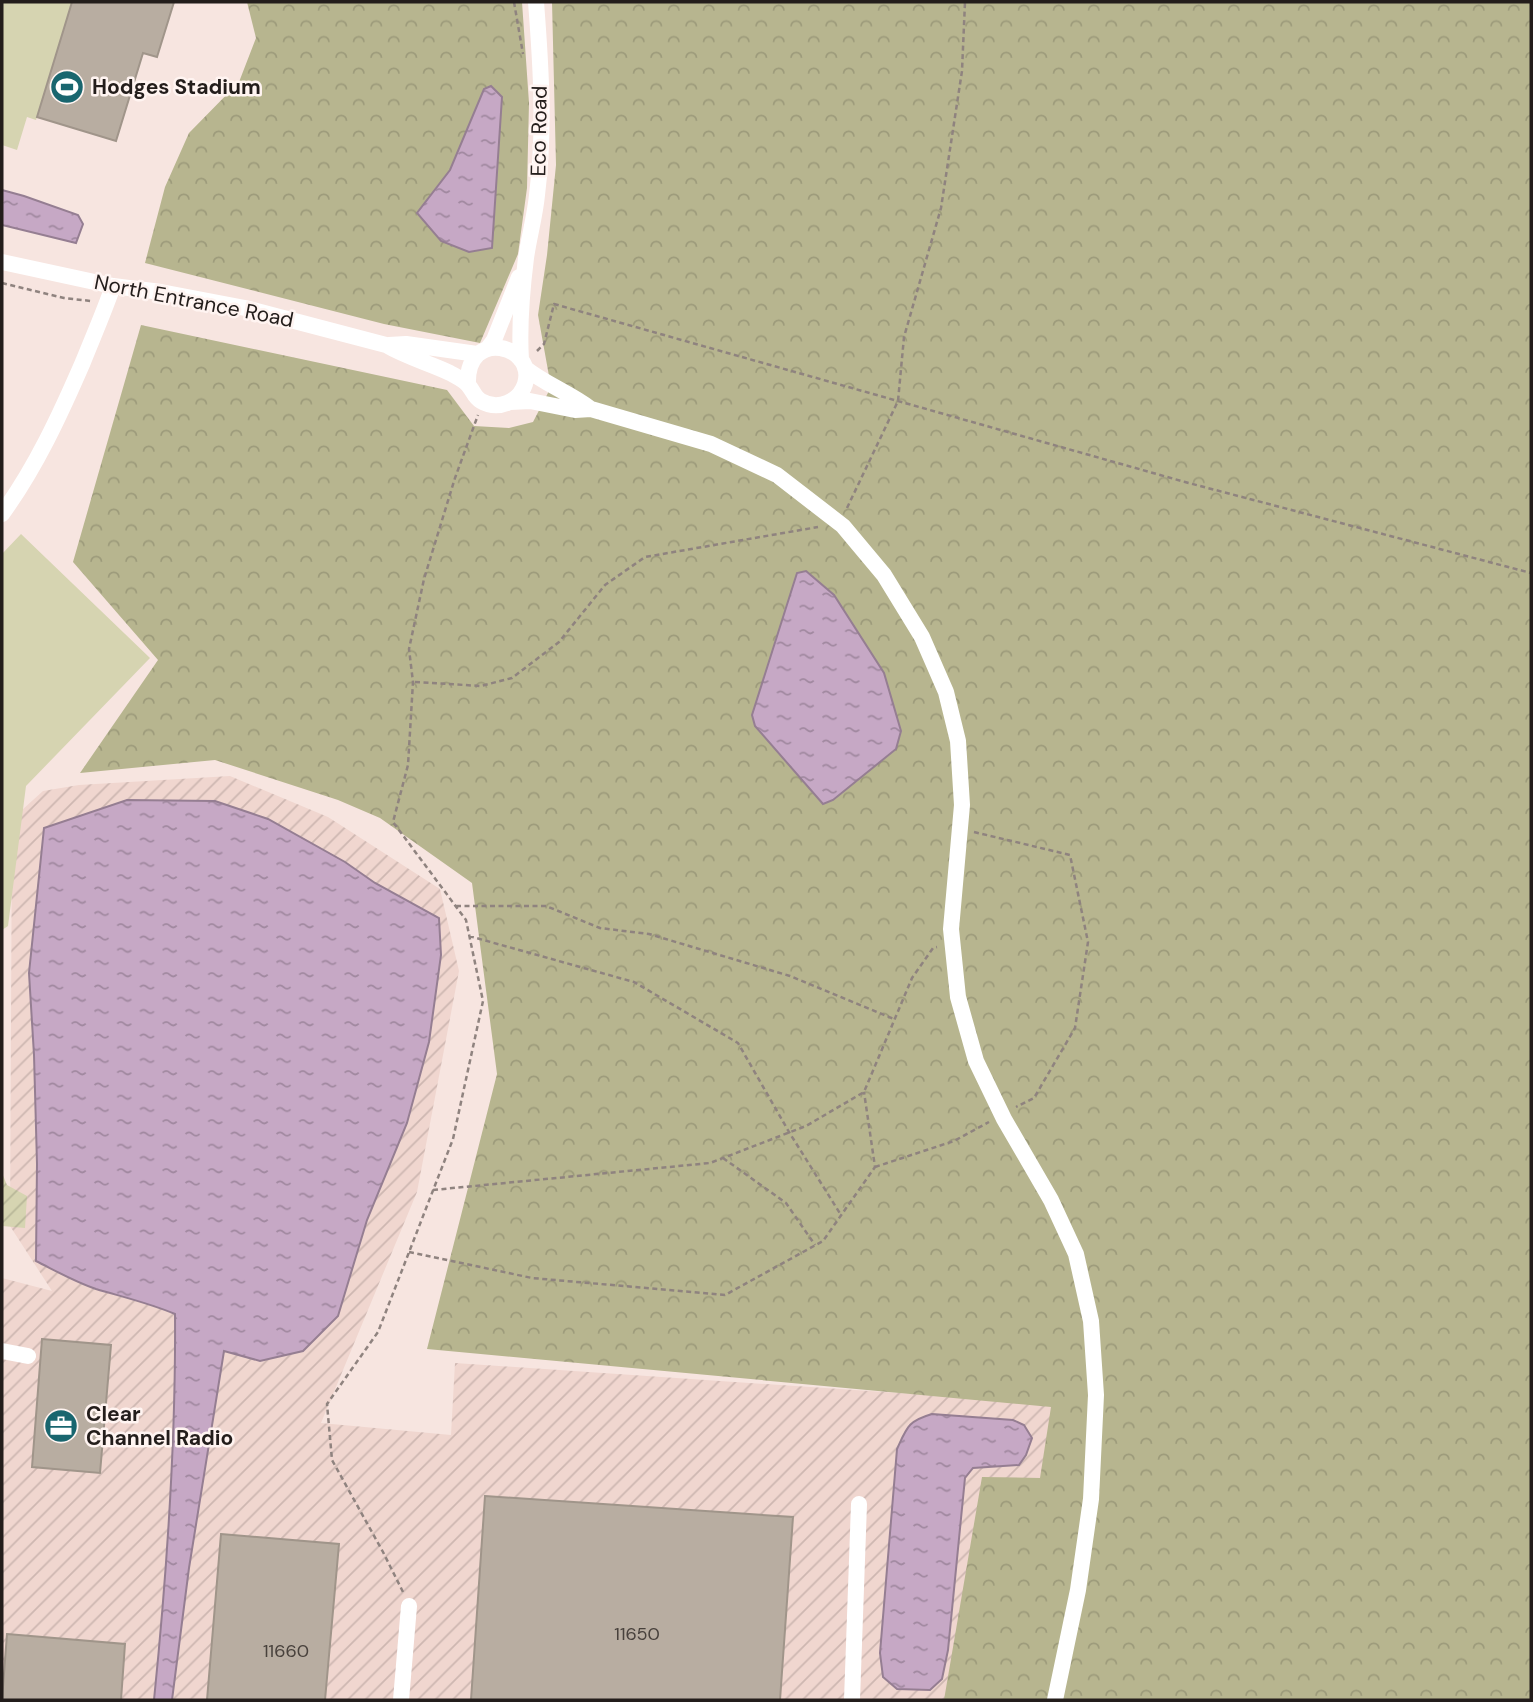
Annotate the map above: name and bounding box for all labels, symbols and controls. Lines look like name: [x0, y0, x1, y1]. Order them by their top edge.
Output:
sports icon: Hodges Stadium: [48, 68, 86, 106]
place label: Hodges Stadium: [92, 73, 261, 101]
street label: Eco Road: [524, 85, 554, 177]
street label: North Entrance Road: [92, 268, 296, 334]
place label: Clear Channel Radio: [86, 1400, 233, 1452]
office icon: Clear Channel Radio: [42, 1407, 80, 1445]
house number: 11650: [614, 1622, 660, 1646]
house number: 11660: [263, 1639, 309, 1663]

